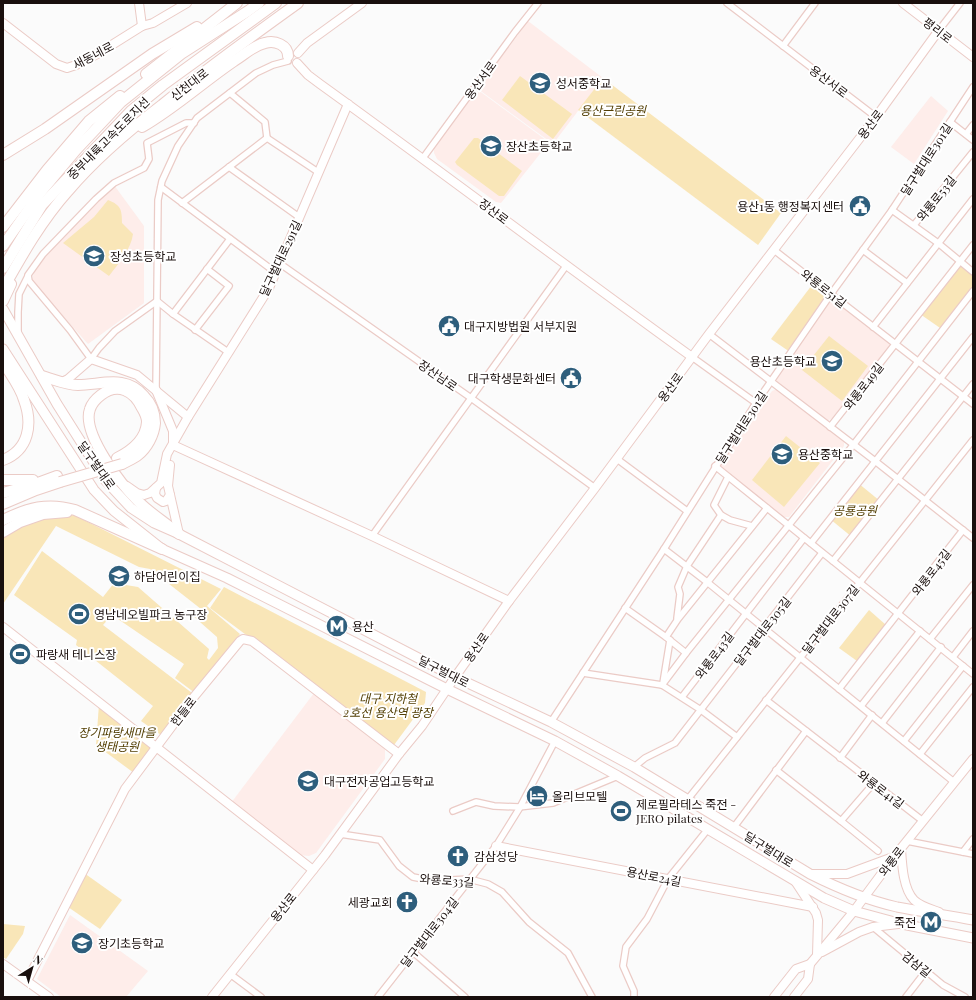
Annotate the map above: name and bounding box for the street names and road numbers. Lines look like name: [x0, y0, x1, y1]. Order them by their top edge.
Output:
street label: 평리로: [920, 13, 956, 47]
street label: 새동네로: [70, 38, 116, 72]
street label: 용산서로: [461, 57, 499, 103]
street label: 용산서로: [807, 61, 851, 101]
street label: 신천대로: [167, 64, 211, 104]
street label: 중부내륙고속도로지선: [63, 93, 153, 183]
street label: 용산로: [854, 106, 886, 142]
street label: 달구벌대로301길: [897, 120, 955, 198]
street label: 와룡로53길: [913, 172, 959, 224]
street label: 장산로: [476, 195, 512, 227]
street label: 달구벌대로291길: [255, 217, 305, 299]
street label: 와룡로51길: [798, 265, 850, 311]
street label: 장산남로: [415, 356, 461, 394]
street label: 와룡로49길: [839, 359, 887, 413]
street label: 용산로: [654, 369, 686, 405]
street label: 달구벌대로301길: [712, 388, 770, 466]
street label: 달구벌대로: [75, 438, 119, 492]
street label: 와룡로45길: [908, 545, 954, 599]
street label: 달구벌대로307길: [798, 581, 862, 657]
street label: 달구벌대로305길: [730, 593, 794, 669]
street label: 와룡로43길: [691, 628, 737, 682]
street label: 용산로: [460, 629, 492, 665]
street label: 달구벌대로: [416, 651, 472, 691]
street label: 한들로: [166, 693, 200, 729]
street label: 와룡로41길: [854, 766, 908, 812]
street label: 달구벌대로: [741, 828, 797, 870]
street label: 와룡로: [875, 843, 907, 879]
street label: 용산로24길: [625, 863, 683, 889]
street label: 와룡로33길: [419, 870, 475, 890]
street label: 용산로: [266, 889, 300, 925]
street label: 달구벌대로304길: [397, 894, 461, 970]
street label: 감삼길: [899, 947, 935, 981]

